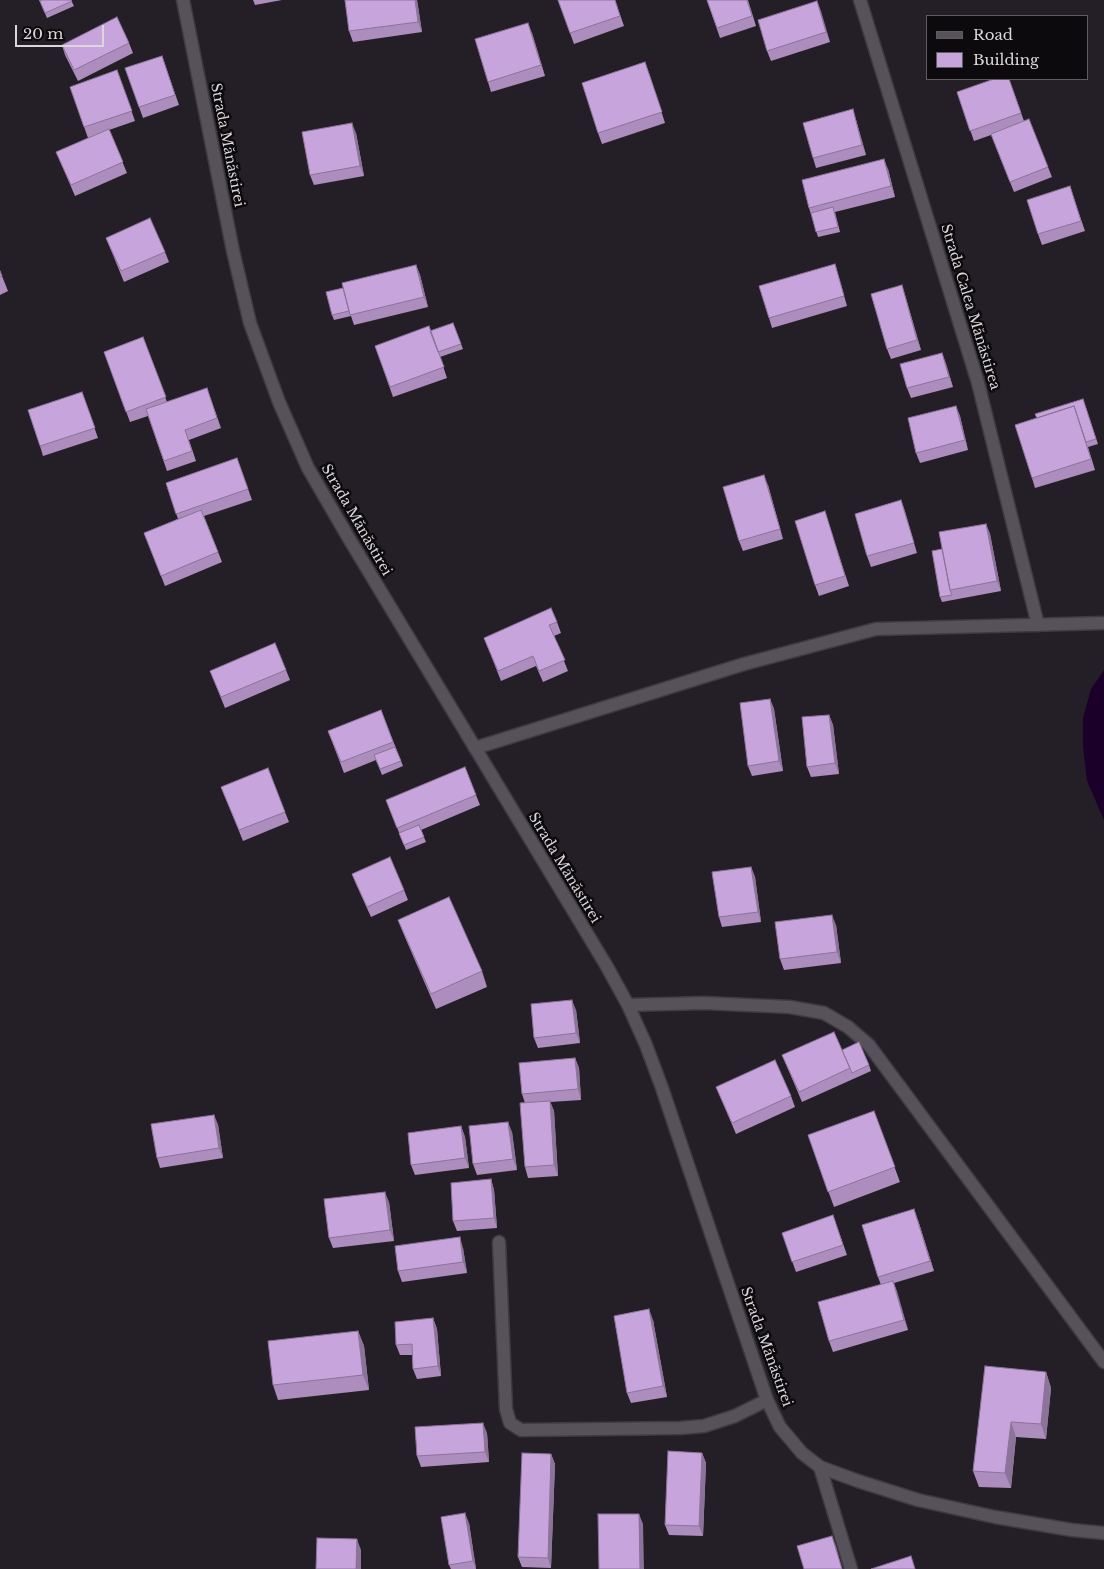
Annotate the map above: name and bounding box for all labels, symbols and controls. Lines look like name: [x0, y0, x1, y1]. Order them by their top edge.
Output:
scale bar: [18, 15, 106, 47]
legend: [926, 15, 1089, 80]
text: 20 m: [23, 24, 63, 43]
text: Road: [973, 25, 1013, 44]
text: Building: [973, 50, 1039, 69]
street label: Strada Mănăstirei: [207, 82, 247, 208]
street label: Strada Calea Mănăstirea: [937, 222, 1003, 392]
street label: Strada Mănăstirei: [317, 461, 395, 579]
street label: Strada Mănăstirei: [524, 810, 604, 926]
street label: Strada Mănăstirei: [737, 1285, 795, 1409]

